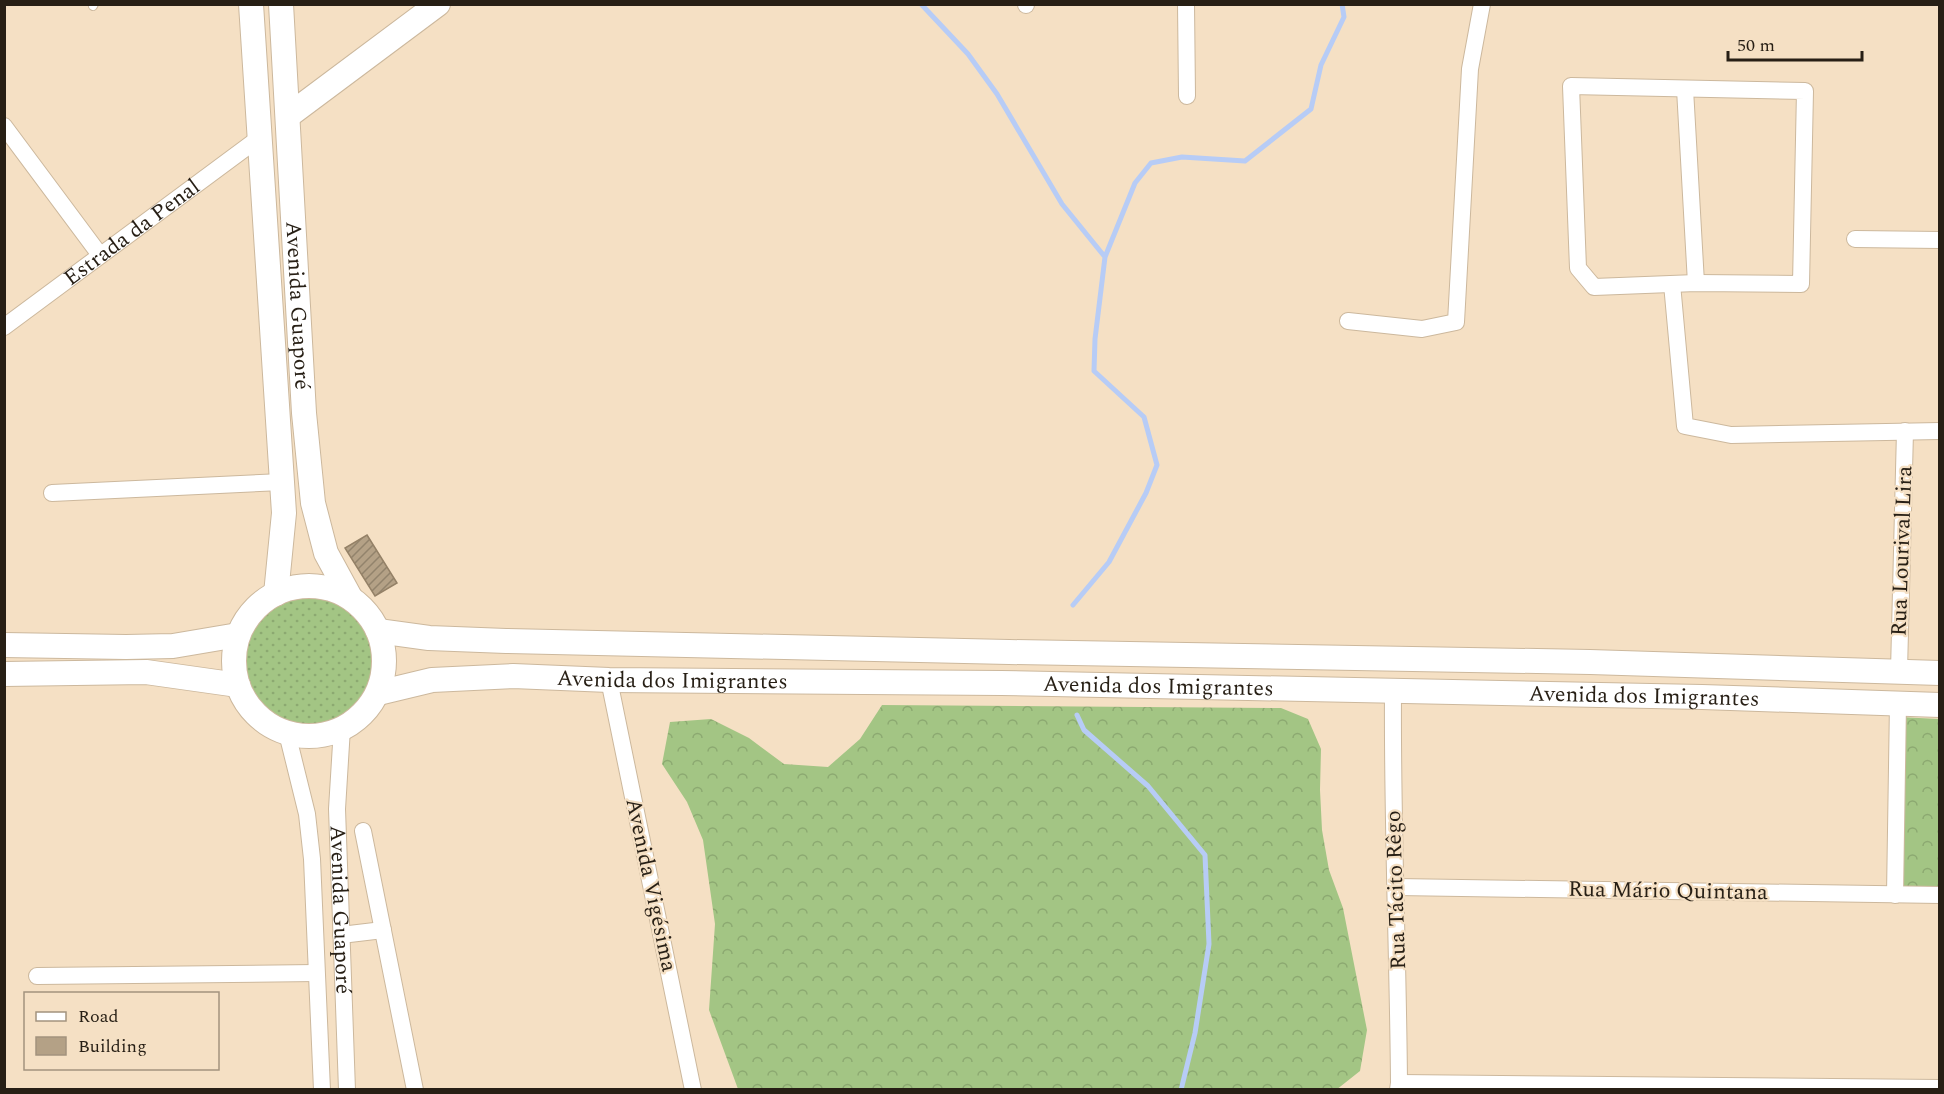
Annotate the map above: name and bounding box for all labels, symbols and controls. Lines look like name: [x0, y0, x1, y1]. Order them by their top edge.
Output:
scale bar: [1728, 24, 1862, 62]
text: 50 m: [1737, 32, 1775, 59]
street label: Estrada da Penal: [57, 171, 207, 294]
street label: Avenida Guaporé: [277, 220, 319, 391]
street label: Rua Lourival Lira: [1883, 465, 1921, 637]
street label: Avenida dos Imigrantes: [556, 661, 788, 698]
street label: Avenida dos Imigrantes: [1042, 667, 1274, 705]
street label: Avenida dos Imigrantes: [1528, 677, 1760, 715]
street label: Avenida Vigésima: [617, 795, 686, 975]
street label: Rua Tácito Rêgo: [1377, 810, 1415, 970]
street label: Avenida Guaporé: [321, 825, 360, 995]
street label: Rua Mário Quintana: [1568, 873, 1768, 909]
legend: [24, 992, 219, 1070]
text: Road: [78, 1003, 119, 1030]
text: Building: [78, 1033, 147, 1060]

